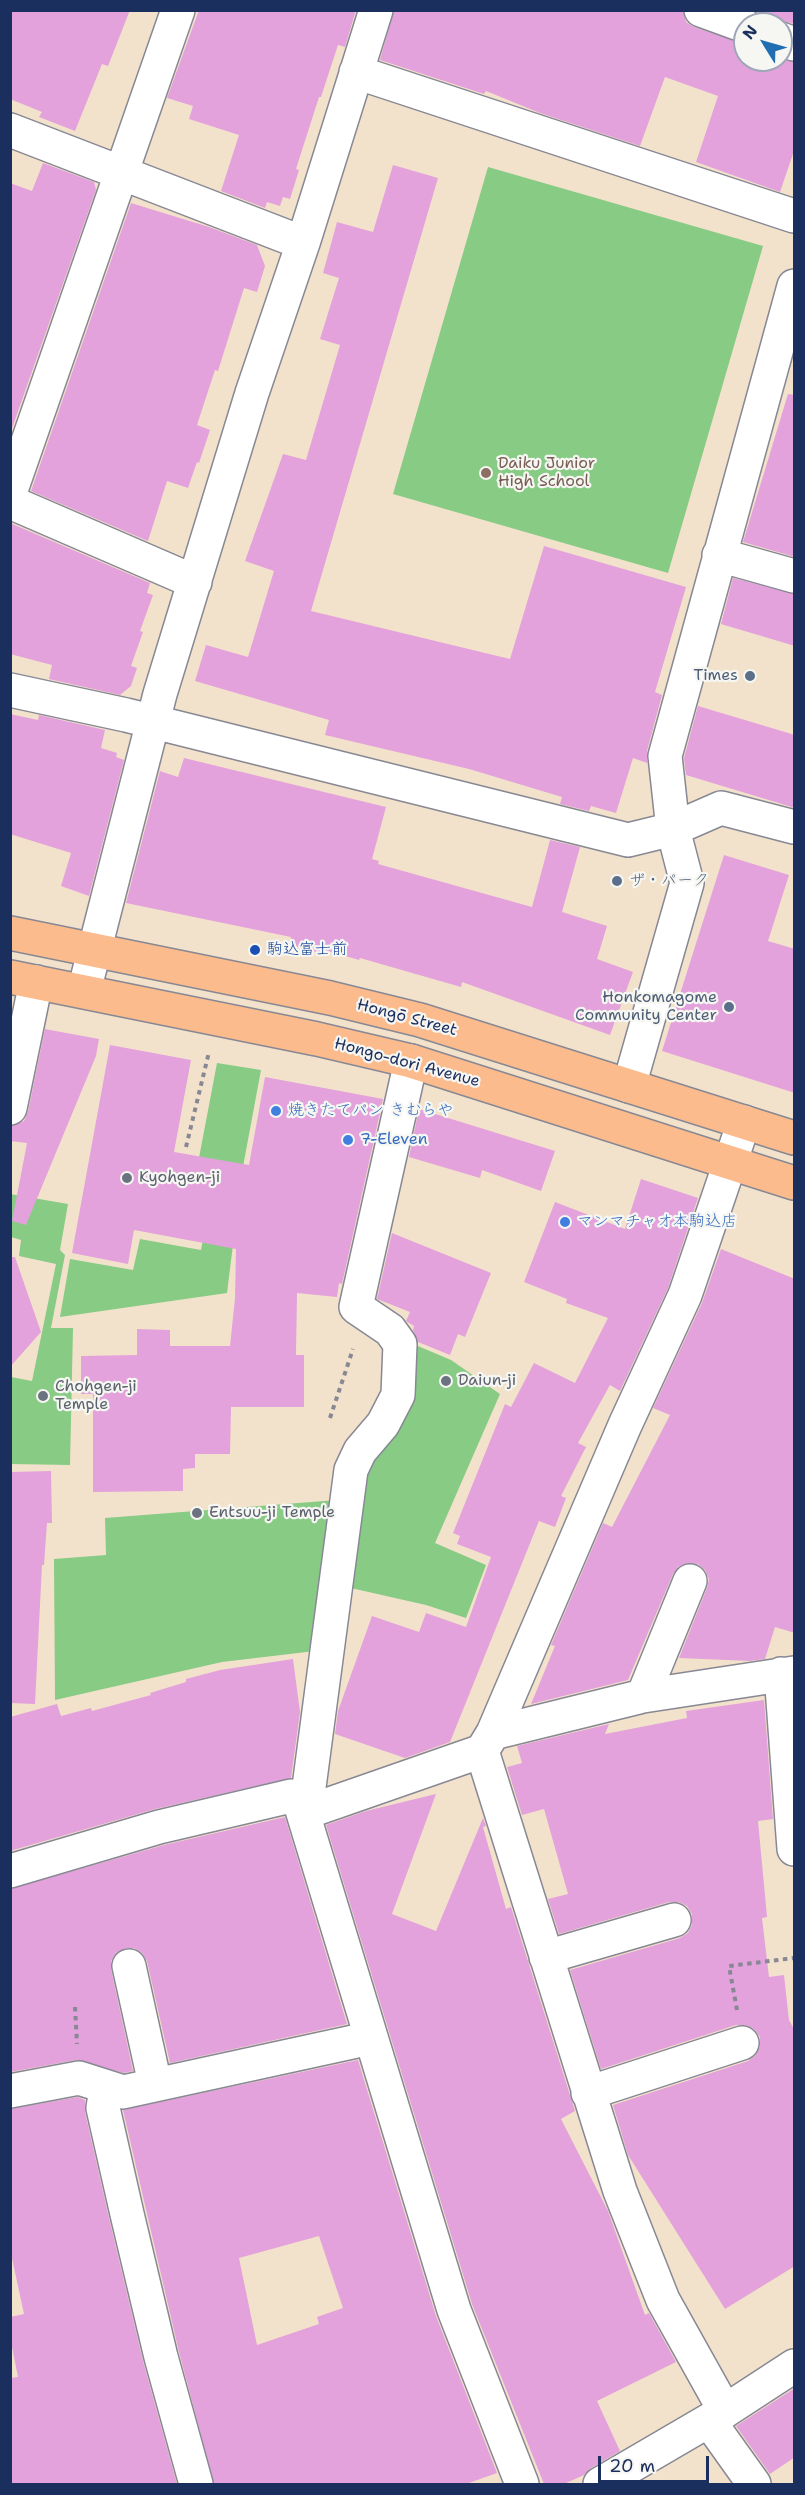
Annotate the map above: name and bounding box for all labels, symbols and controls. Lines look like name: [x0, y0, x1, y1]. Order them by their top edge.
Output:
north arrow: [733, 12, 793, 72]
text: N: [738, 21, 762, 43]
place label: Daiku Junior High School: [498, 454, 595, 492]
marker: Daiku Junior High School: [479, 466, 493, 480]
place label: Times: [694, 666, 738, 686]
marker: Times: [743, 669, 757, 683]
place label: ザ・パーク: [629, 871, 709, 891]
marker: ザ・パーク: [610, 874, 624, 888]
place label: 駒込富士前: [267, 940, 347, 960]
marker: 駒込富士前: [248, 943, 262, 957]
place label: Honkomagome Community Center: [575, 988, 717, 1026]
street label: Hongō Street: [355, 995, 459, 1041]
marker: Honkomagome Community Center: [722, 1000, 736, 1014]
street label: Hongo-dori Avenue: [332, 1034, 482, 1092]
place label: 焼きたてパン きむらや: [288, 1101, 453, 1121]
marker: 焼きたてパン きむらや: [269, 1104, 283, 1118]
place label: 7-Eleven: [360, 1130, 427, 1150]
marker: 7-Eleven: [341, 1133, 355, 1147]
place label: Kyohgen-ji: [139, 1168, 220, 1188]
marker: Kyohgen-ji: [120, 1171, 134, 1185]
place label: マンマチャオ本駒込店: [577, 1212, 737, 1232]
marker: マンマチャオ本駒込店: [558, 1215, 572, 1229]
place label: Daiun-ji: [458, 1371, 516, 1391]
marker: Daiun-ji: [439, 1374, 453, 1388]
place label: Chohgen-ji Temple: [55, 1377, 137, 1415]
marker: Chohgen-ji Temple: [36, 1389, 50, 1403]
place label: Entsuu-ji Temple: [209, 1503, 335, 1523]
marker: Entsuu-ji Temple: [190, 1506, 204, 1520]
scale bar: [601, 2444, 712, 2482]
text: 20 m: [609, 2454, 655, 2478]

